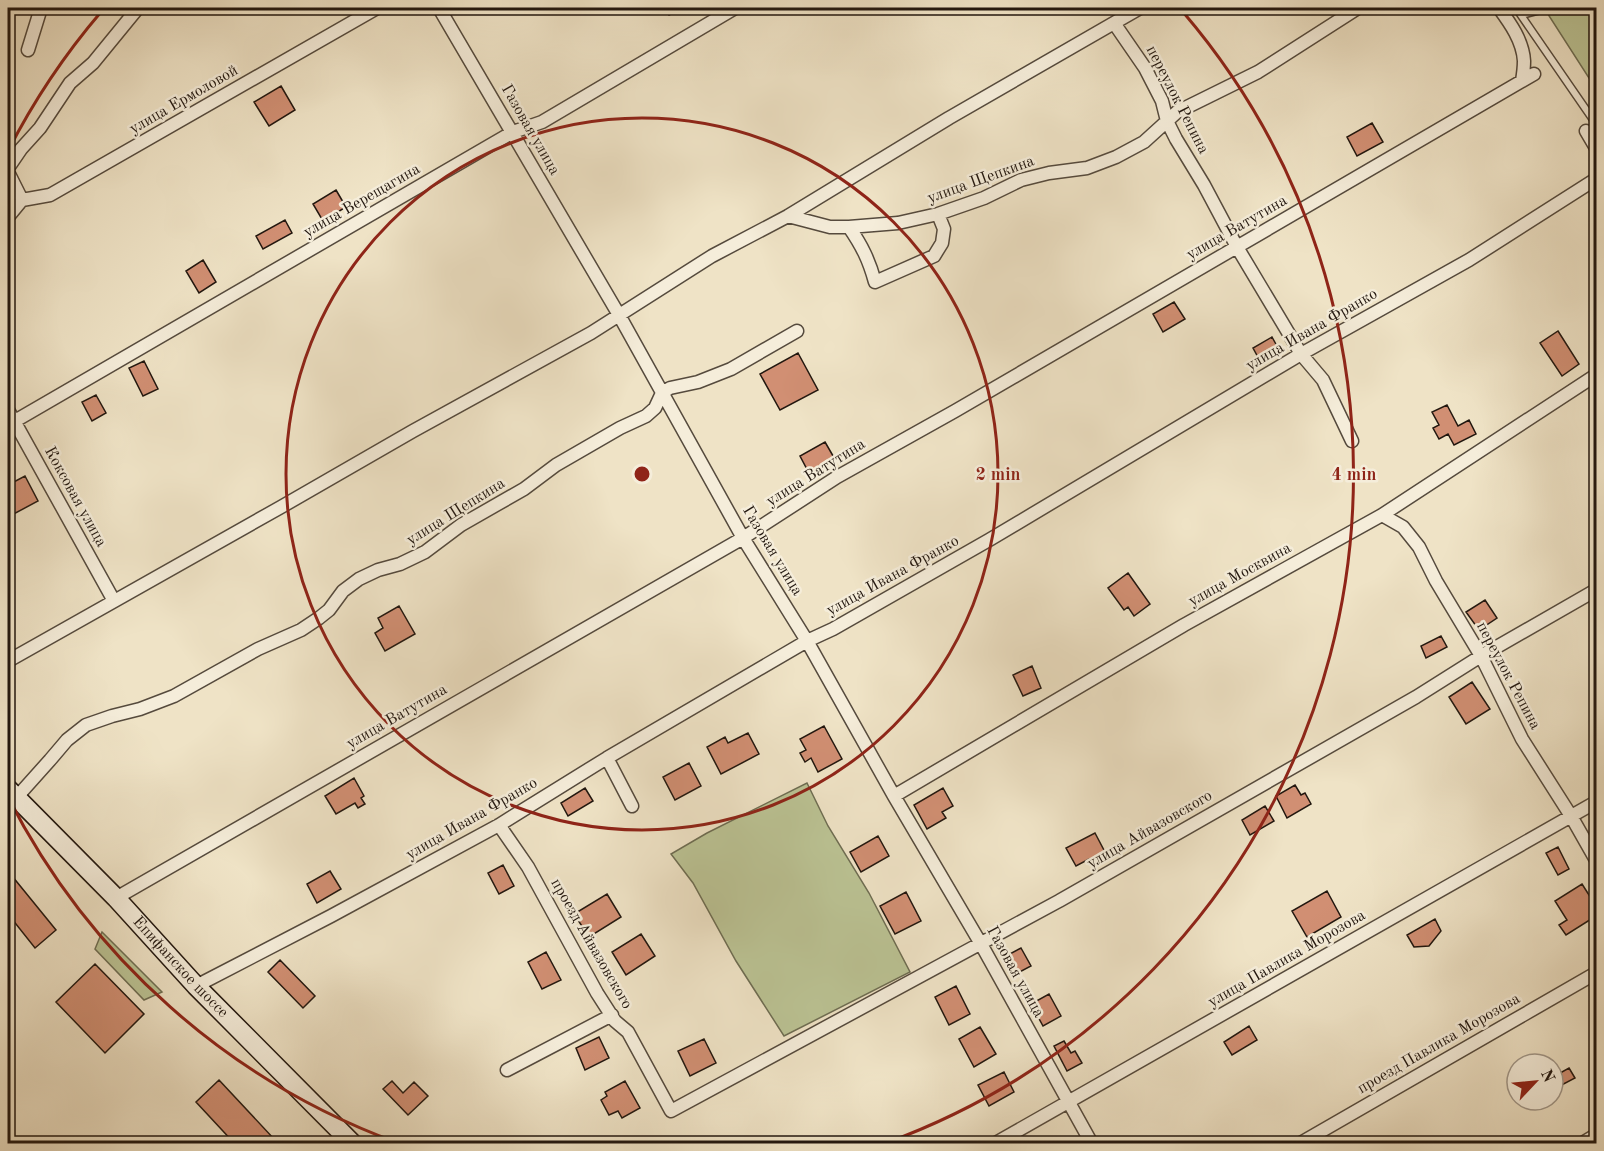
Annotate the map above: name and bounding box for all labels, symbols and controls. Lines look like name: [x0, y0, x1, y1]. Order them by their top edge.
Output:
street label: переулок Репина: [1143, 43, 1211, 157]
street label: улица Ермоловой: [127, 63, 241, 137]
street label: Газовая улица: [498, 82, 562, 178]
street label: улица Щепкина: [925, 153, 1037, 207]
street label: улица Верещагина: [301, 161, 423, 241]
street label: улица Ватутина: [1184, 193, 1290, 263]
street label: улица Ивана Франко: [1244, 286, 1380, 374]
street label: улица Ватутина: [764, 436, 868, 510]
street label: Коксовая улица: [41, 444, 109, 550]
centre of rings: [632, 464, 652, 484]
text: 2 min: [975, 466, 1021, 484]
text: 4 min: [1331, 466, 1377, 484]
street label: улица Щепкина: [404, 475, 508, 549]
street label: Газовая улица: [739, 503, 805, 599]
street label: улица Ивана Франко: [824, 533, 962, 619]
street label: улица Москвина: [1186, 540, 1294, 610]
street label: переулок Репина: [1473, 620, 1543, 732]
street label: улица Ватутина: [344, 682, 450, 752]
street label: улица Ивана Франко: [404, 775, 540, 863]
street label: улица Айвазовского: [1085, 788, 1215, 872]
street label: проезд Айвазовского: [547, 876, 635, 1012]
street label: улица Павлика Морозова: [1206, 907, 1368, 1011]
street label: Епифанское шоссе: [129, 914, 231, 1021]
street label: Газовая улица: [983, 924, 1047, 1020]
street label: проезд Павлика Морозова: [1355, 991, 1523, 1097]
north arrow: [1505, 1052, 1565, 1112]
text: N: [1537, 1067, 1557, 1086]

